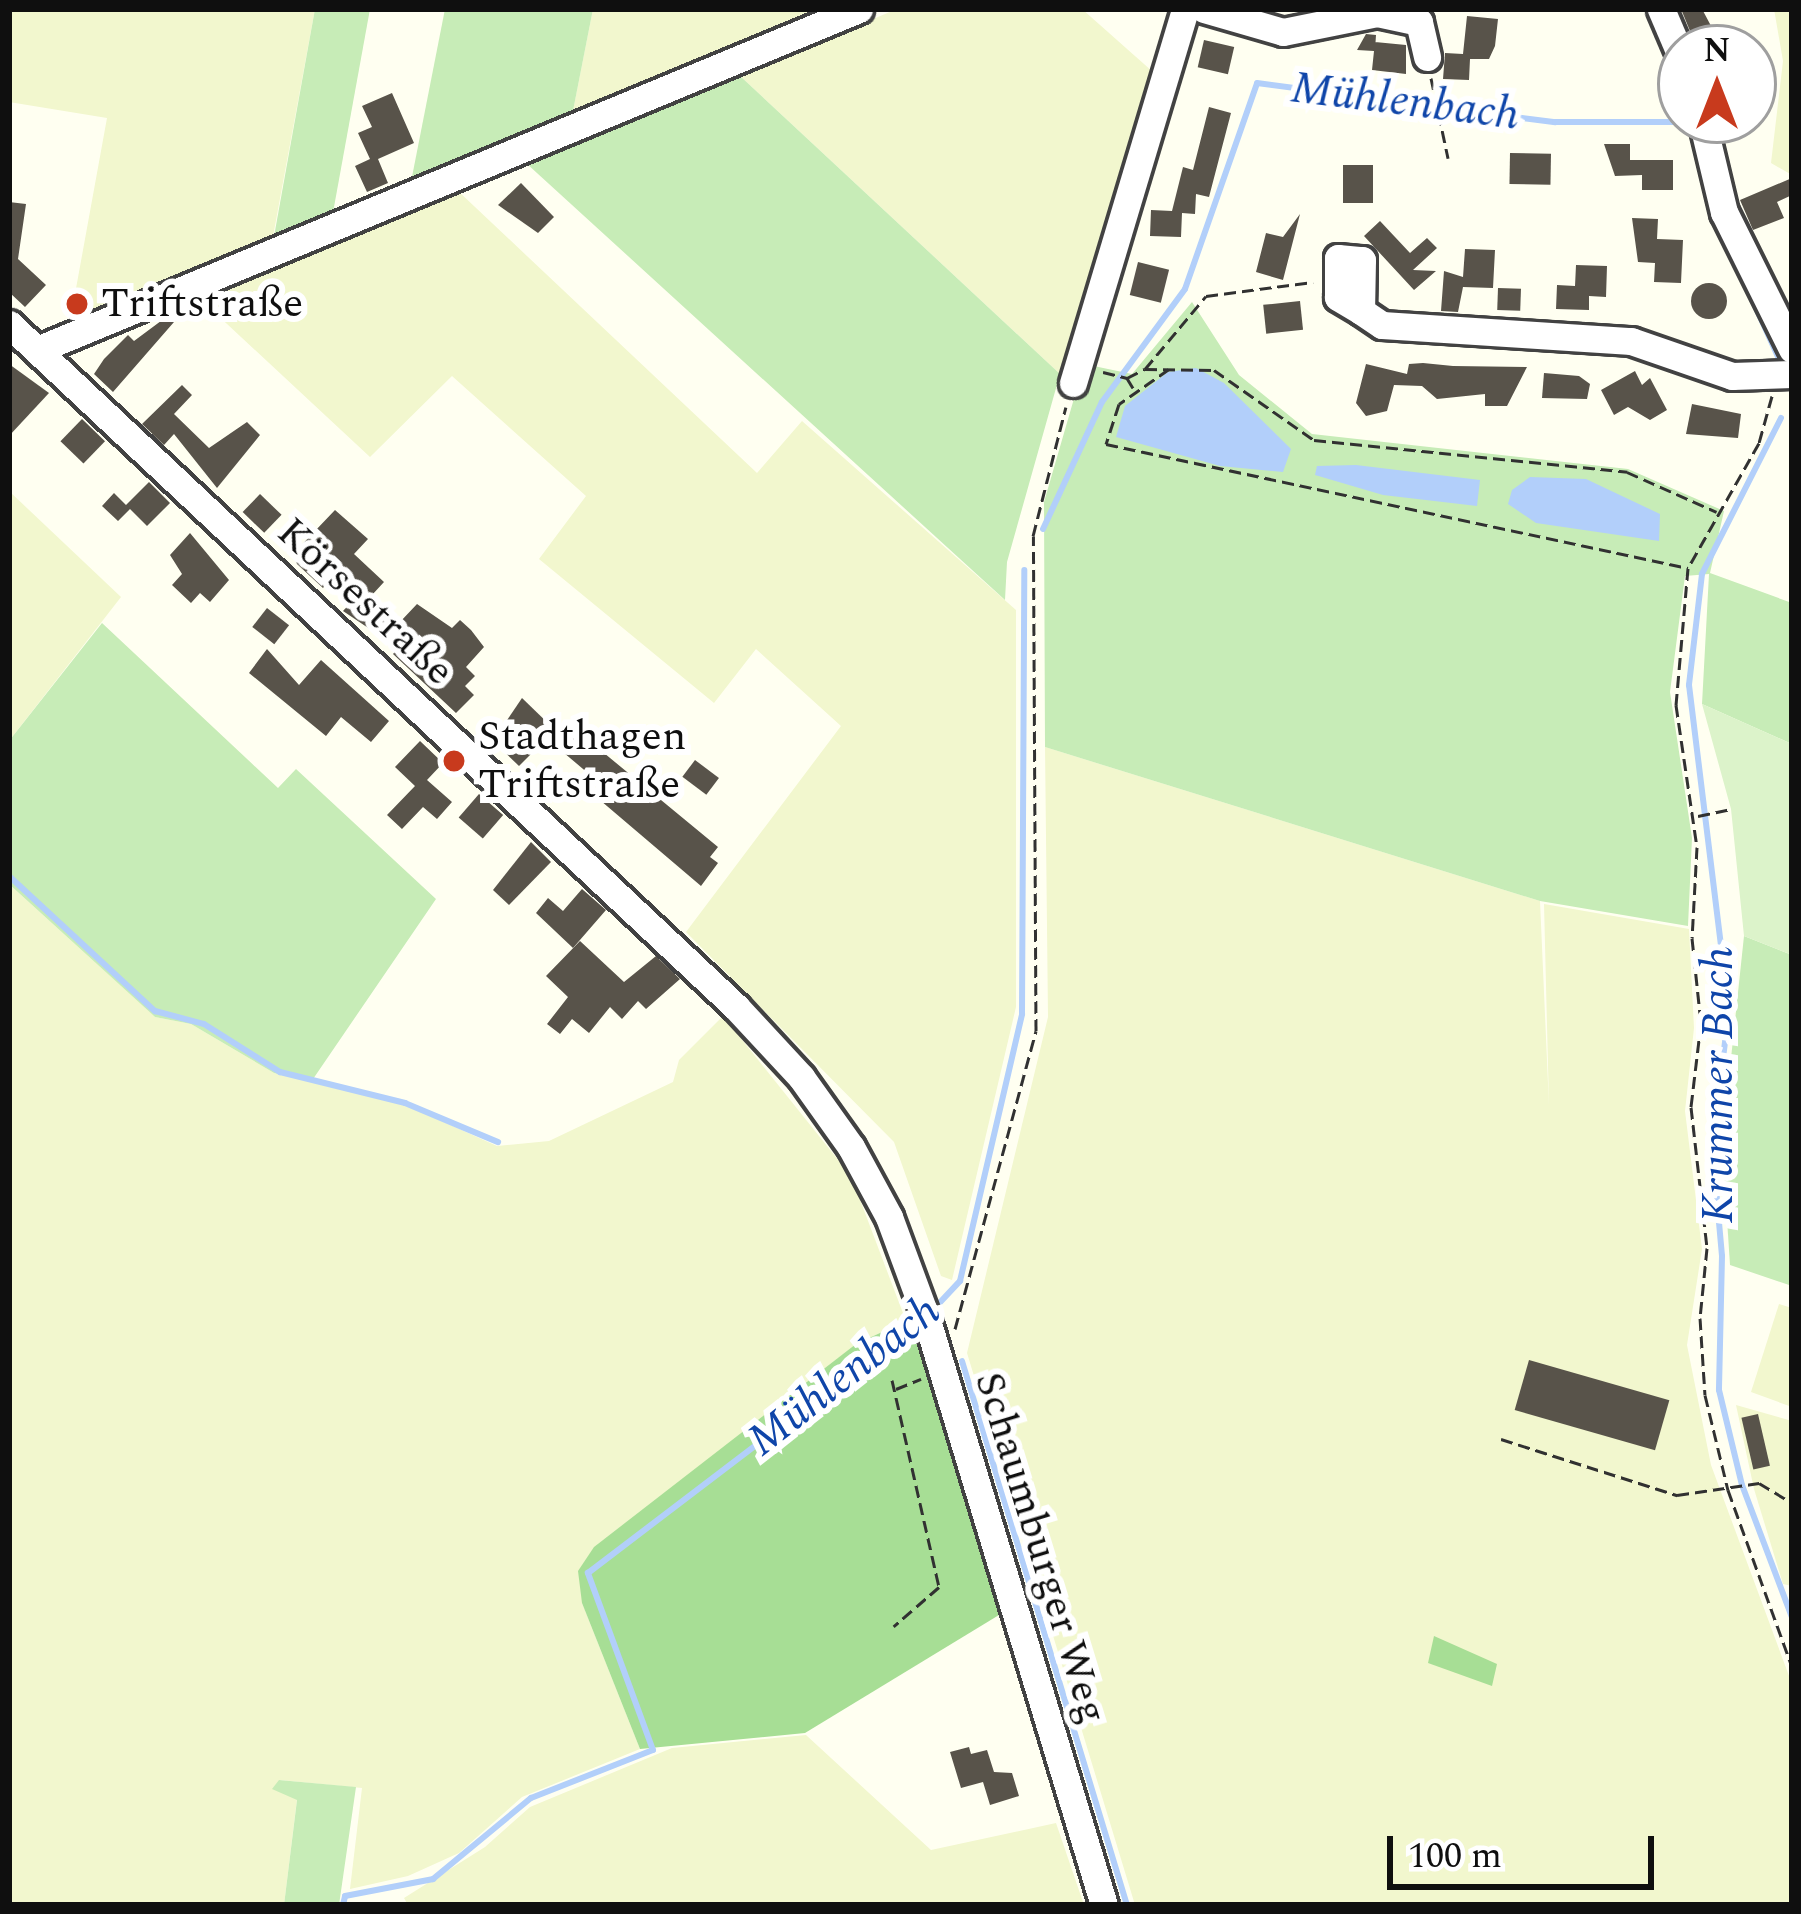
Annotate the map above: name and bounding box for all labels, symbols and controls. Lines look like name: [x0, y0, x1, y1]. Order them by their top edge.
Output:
north arrow: [1657, 24, 1777, 144]
text: N: [1704, 26, 1730, 76]
water label: Mühlenbach: [1288, 61, 1522, 143]
place label: Triftstraße: [101, 279, 303, 329]
marker: Triftstraße: [64, 291, 90, 317]
street label: Körsestraße: [266, 507, 464, 697]
place label: Stadthagen Triftstraße: [478, 712, 686, 810]
marker: Stadthagen Triftstraße: [441, 748, 467, 774]
water label: Krummer Bach: [1692, 946, 1746, 1224]
water label: Mühlenbach: [737, 1284, 951, 1468]
street label: Schaumburger Weg: [963, 1366, 1117, 1730]
scale bar: [1393, 1812, 1660, 1886]
text: 100 m: [1408, 1829, 1502, 1884]

